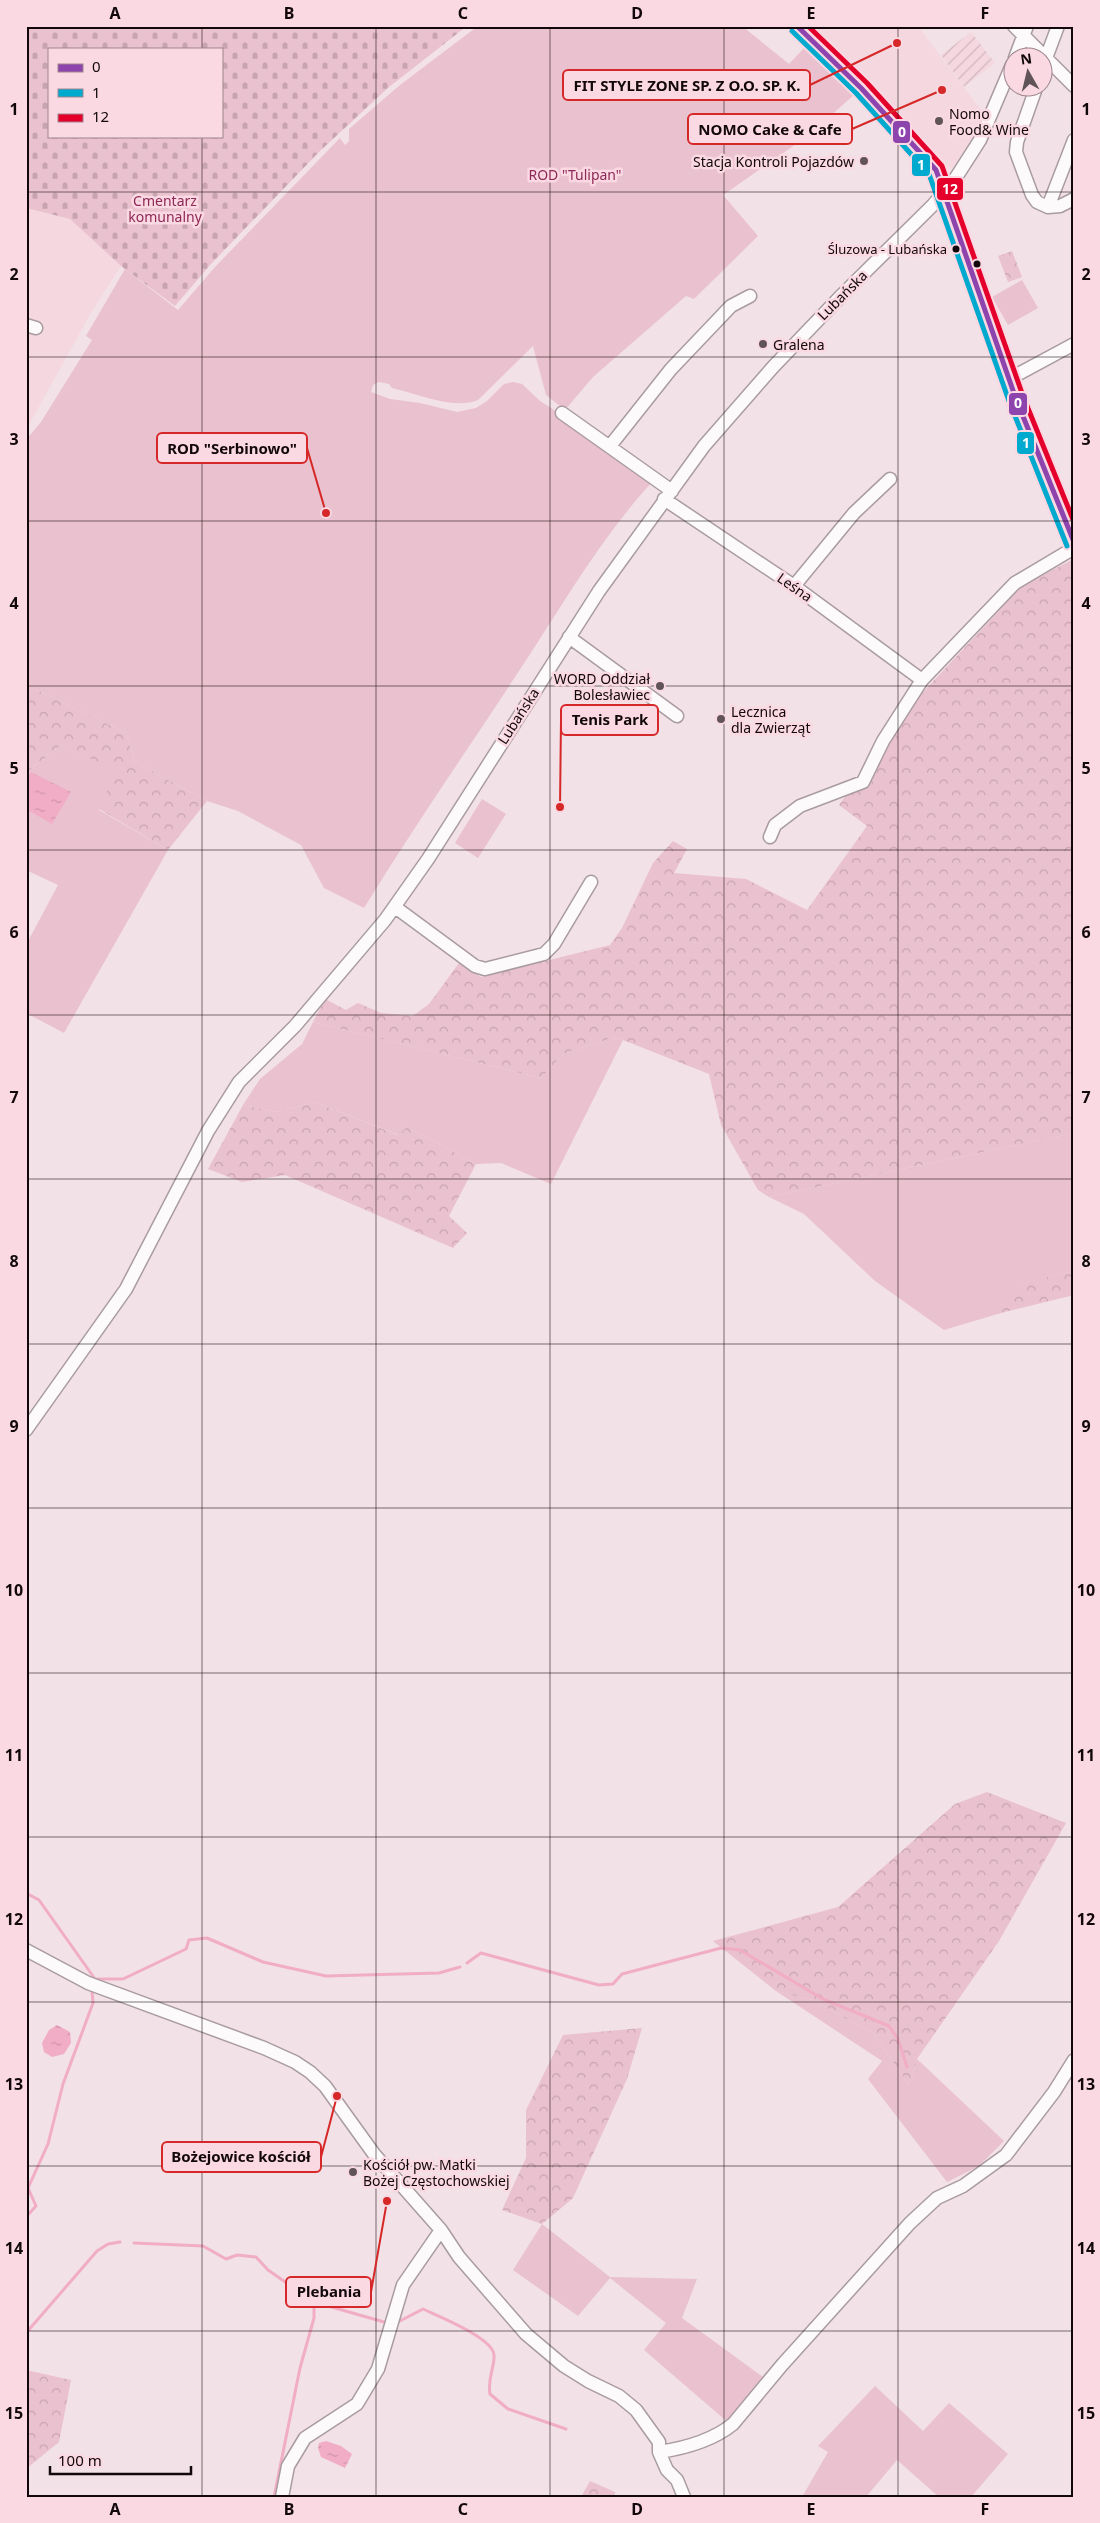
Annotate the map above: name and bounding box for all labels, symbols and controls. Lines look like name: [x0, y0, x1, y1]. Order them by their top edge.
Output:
text: A: [109, 2, 121, 24]
text: B: [284, 2, 294, 24]
text: C: [458, 2, 468, 24]
text: D: [631, 2, 643, 24]
text: E: [807, 2, 816, 24]
text: F: [981, 2, 989, 24]
legend: [48, 48, 222, 138]
north arrow: [1002, 48, 1052, 98]
text: N: [1019, 48, 1033, 69]
text: 0: [92, 56, 101, 76]
callout: FIT STYLE ZONE SP. Z O.O. SP. K.: [563, 70, 810, 100]
text: FIT STYLE ZONE SP. Z O.O. SP. K.: [574, 75, 800, 95]
text: 1: [92, 82, 101, 102]
text: 1: [9, 98, 19, 120]
text: 1: [1081, 98, 1091, 120]
place label: Nomo Food& Wine: [949, 104, 1029, 139]
text: 12: [92, 106, 109, 126]
callout: NOMO Cake & Cafe: [688, 114, 852, 144]
marker: Nomo Food& Wine: [933, 115, 945, 127]
text: NOMO Cake & Cafe: [698, 119, 842, 139]
line badge: 0: [892, 120, 911, 144]
text: 0: [898, 122, 906, 141]
place label: Stacja Kontroli Pojazdów: [693, 152, 854, 171]
line badge: 1: [911, 153, 931, 177]
marker: Stacja Kontroli Pojazdów: [858, 155, 870, 167]
text: 1: [917, 155, 925, 174]
park label: ROD "Tulipan": [528, 165, 622, 184]
line badge: 12: [936, 177, 964, 201]
text: 12: [942, 179, 958, 198]
park label: Cmentarz komunalny: [128, 191, 203, 226]
place label: Śluzowa - Lubańska: [828, 240, 947, 258]
marker: Śluzowa - Lubańska: [951, 244, 961, 254]
unlabelled marker: [972, 259, 982, 269]
text: 2: [9, 263, 19, 285]
text: 2: [1081, 263, 1091, 285]
street label: Lubańska: [813, 266, 871, 324]
place label: Gralena: [773, 335, 825, 354]
marker: Gralena: [757, 338, 769, 350]
line badge: 0: [1008, 392, 1028, 416]
text: 0: [1014, 393, 1022, 412]
text: 3: [9, 428, 19, 450]
text: 3: [1081, 428, 1091, 450]
line badge: 1: [1016, 431, 1035, 455]
callout: ROD "Serbinowo": [157, 433, 307, 463]
text: 1: [1022, 433, 1030, 452]
text: ROD "Serbinowo": [167, 438, 297, 458]
street label: Leśna: [774, 568, 816, 606]
text: 4: [9, 592, 19, 614]
text: 4: [1081, 592, 1091, 614]
place label: WORD Oddział Bolesławiec: [554, 669, 650, 704]
marker: WORD Oddział Bolesławiec: [654, 680, 666, 692]
street label: Lubańska: [493, 684, 543, 748]
place label: Lecznica dla Zwierząt: [731, 702, 811, 737]
callout: Tenis Park: [561, 705, 658, 735]
text: Tenis Park: [572, 709, 649, 729]
marker: Lecznica dla Zwierząt: [715, 713, 727, 725]
text: 5: [9, 757, 19, 779]
text: 5: [1081, 757, 1091, 779]
text: 6: [9, 921, 19, 943]
text: 6: [1081, 921, 1091, 943]
text: 7: [9, 1086, 19, 1108]
text: 7: [1081, 1086, 1091, 1108]
text: 8: [9, 1250, 19, 1272]
text: 8: [1081, 1250, 1091, 1272]
text: 9: [9, 1415, 19, 1437]
text: 9: [1081, 1415, 1091, 1437]
text: 10: [5, 1579, 23, 1601]
text: 10: [1077, 1579, 1095, 1601]
text: 11: [5, 1744, 23, 1766]
text: 11: [1077, 1744, 1095, 1766]
text: 12: [5, 1908, 23, 1930]
text: 12: [1077, 1908, 1095, 1930]
text: 13: [5, 2073, 23, 2095]
text: 13: [1077, 2073, 1095, 2095]
callout: Bożejowice kościół: [162, 2142, 321, 2172]
text: Bożejowice kościół: [171, 2146, 311, 2166]
place label: Kościół pw. Matki Bożej Częstochowskiej: [363, 2155, 510, 2190]
marker: Kościół pw. Matki Bożej Częstochowskiej: [347, 2166, 359, 2178]
text: 14: [5, 2237, 23, 2259]
text: 14: [1077, 2237, 1095, 2259]
callout: Plebania: [286, 2277, 371, 2307]
text: Plebania: [297, 2281, 361, 2301]
text: 15: [5, 2402, 23, 2424]
text: 15: [1077, 2402, 1095, 2424]
scale bar: [50, 2443, 191, 2475]
text: 100 m: [58, 2450, 102, 2470]
text: A: [109, 2498, 121, 2520]
text: B: [284, 2498, 294, 2520]
text: C: [458, 2498, 468, 2520]
text: D: [631, 2498, 643, 2520]
text: E: [807, 2498, 816, 2520]
text: F: [981, 2498, 989, 2520]

